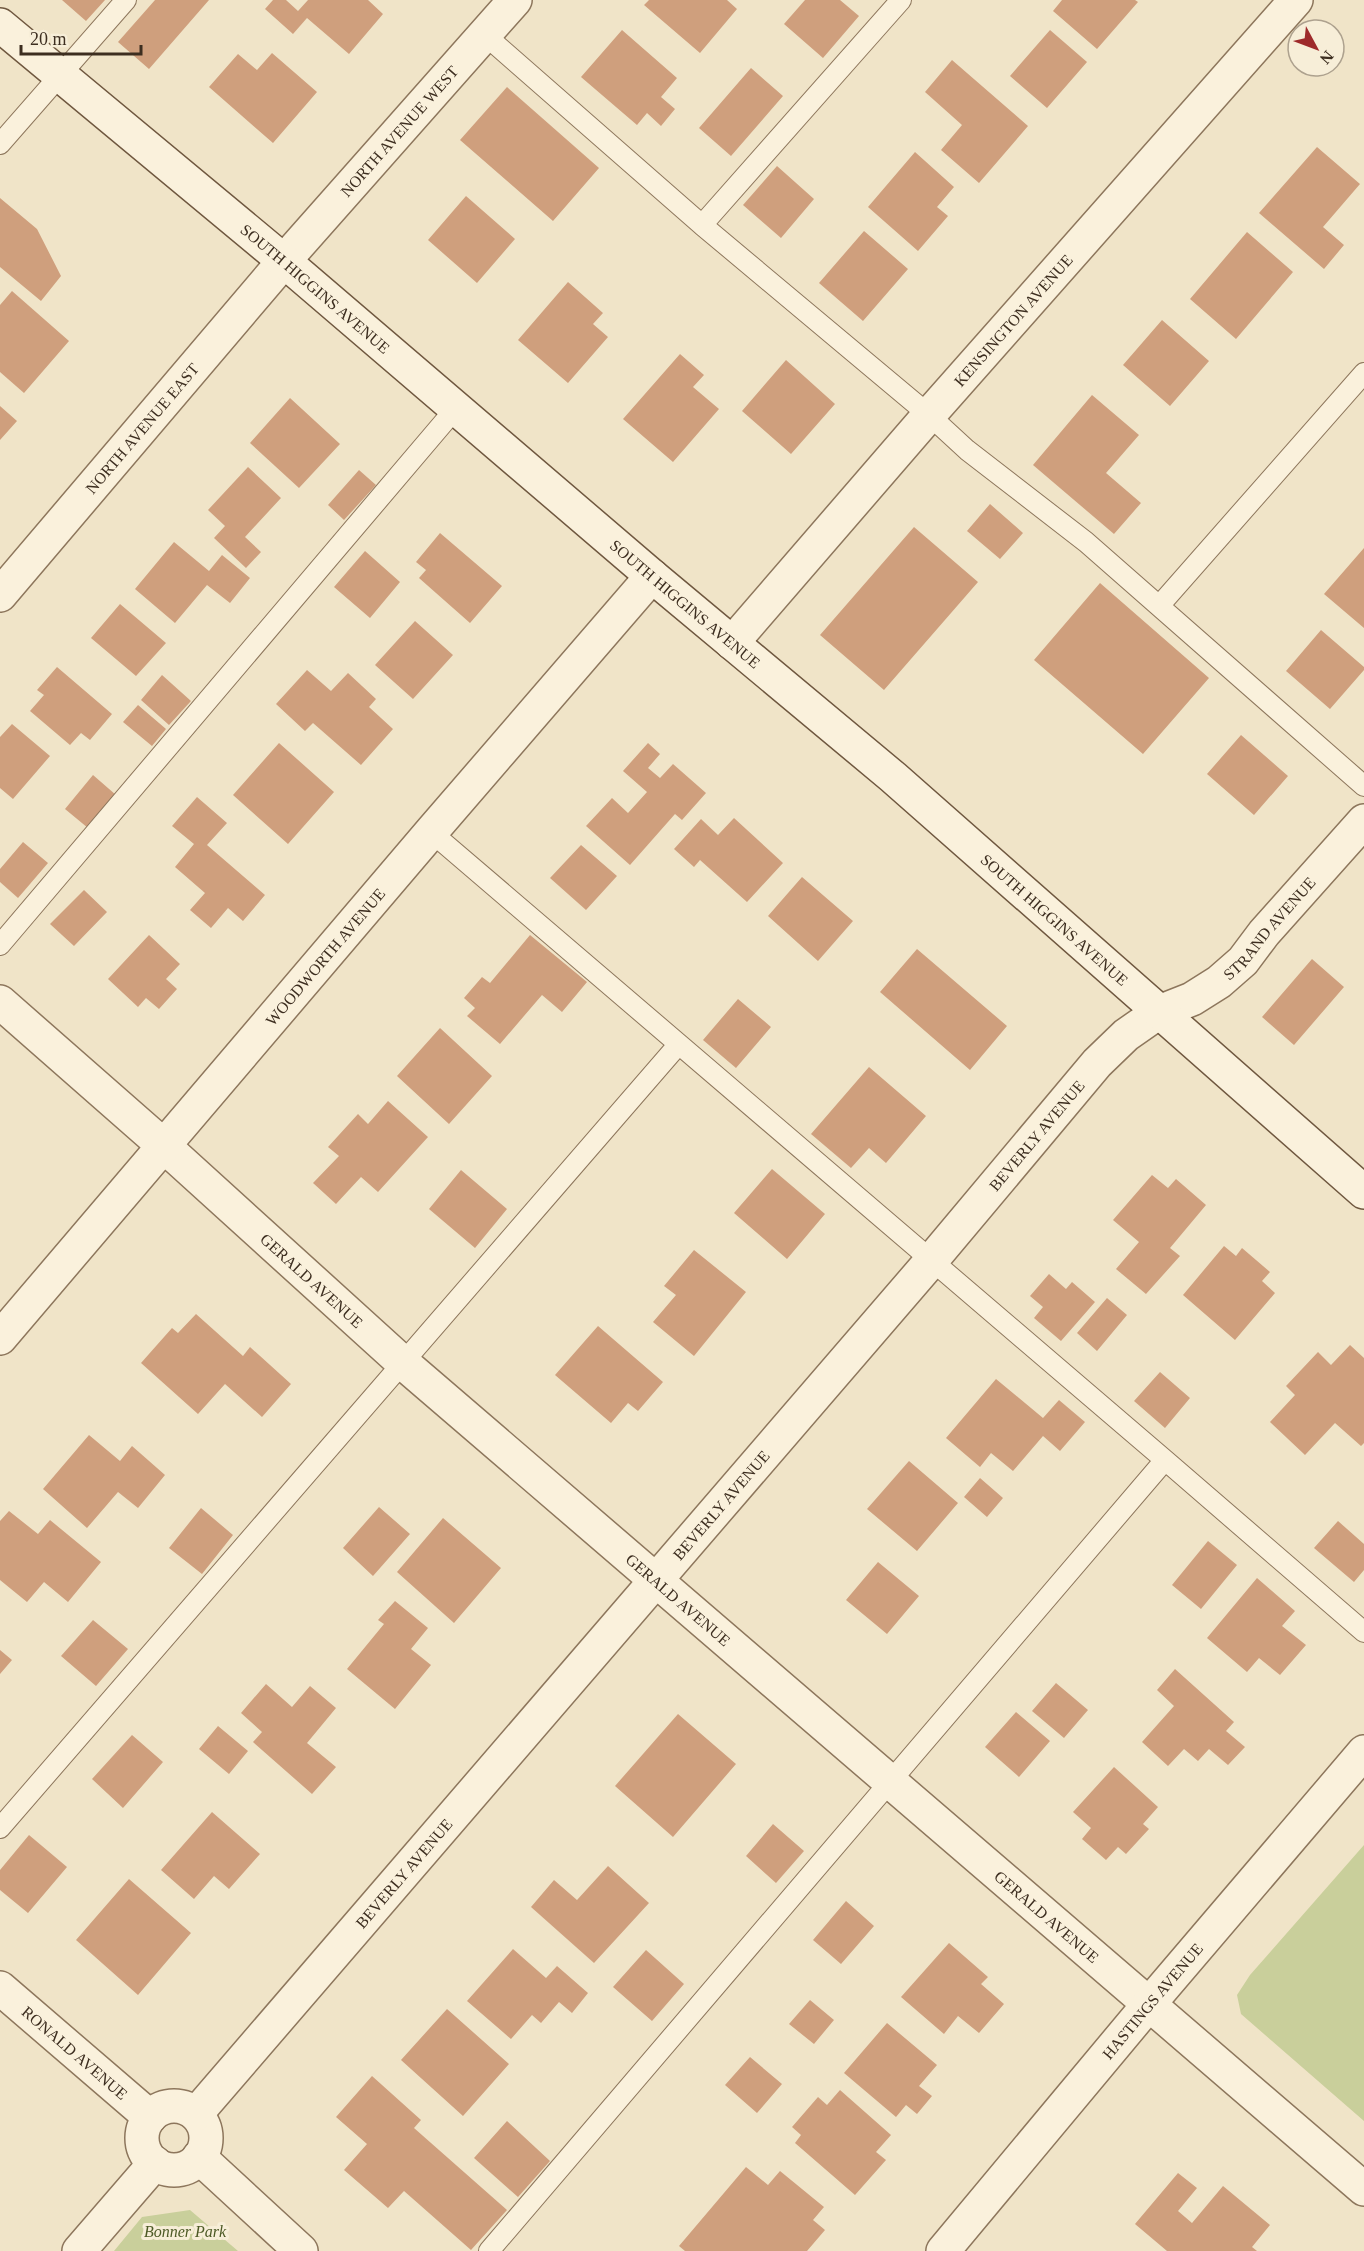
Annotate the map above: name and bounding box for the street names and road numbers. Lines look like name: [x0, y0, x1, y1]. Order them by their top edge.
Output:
street label: NORTH AVENUE WEST: [337, 63, 462, 200]
street label: SOUTH HIGGINS AVENUE: [237, 221, 393, 357]
street label: KENSINGTON AVENUE: [951, 251, 1076, 390]
street label: NORTH AVENUE EAST: [82, 360, 202, 497]
street label: SOUTH HIGGINS AVENUE: [607, 536, 763, 672]
street label: SOUTH HIGGINS AVENUE: [977, 851, 1131, 989]
street label: STRAND AVENUE: [1220, 874, 1319, 983]
street label: WOODWORTH AVENUE: [262, 885, 388, 1029]
street label: BEVERLY AVENUE: [986, 1077, 1088, 1194]
street label: GERALD AVENUE: [257, 1230, 366, 1331]
street label: BEVERLY AVENUE: [670, 1447, 773, 1563]
street label: GERALD AVENUE: [622, 1550, 733, 1649]
street label: BEVERLY AVENUE: [352, 1815, 456, 1931]
street label: GERALD AVENUE: [991, 1867, 1102, 1966]
street label: HASTINGS AVENUE: [1099, 1940, 1206, 2062]
street label: RONALD AVENUE: [19, 2003, 131, 2103]

